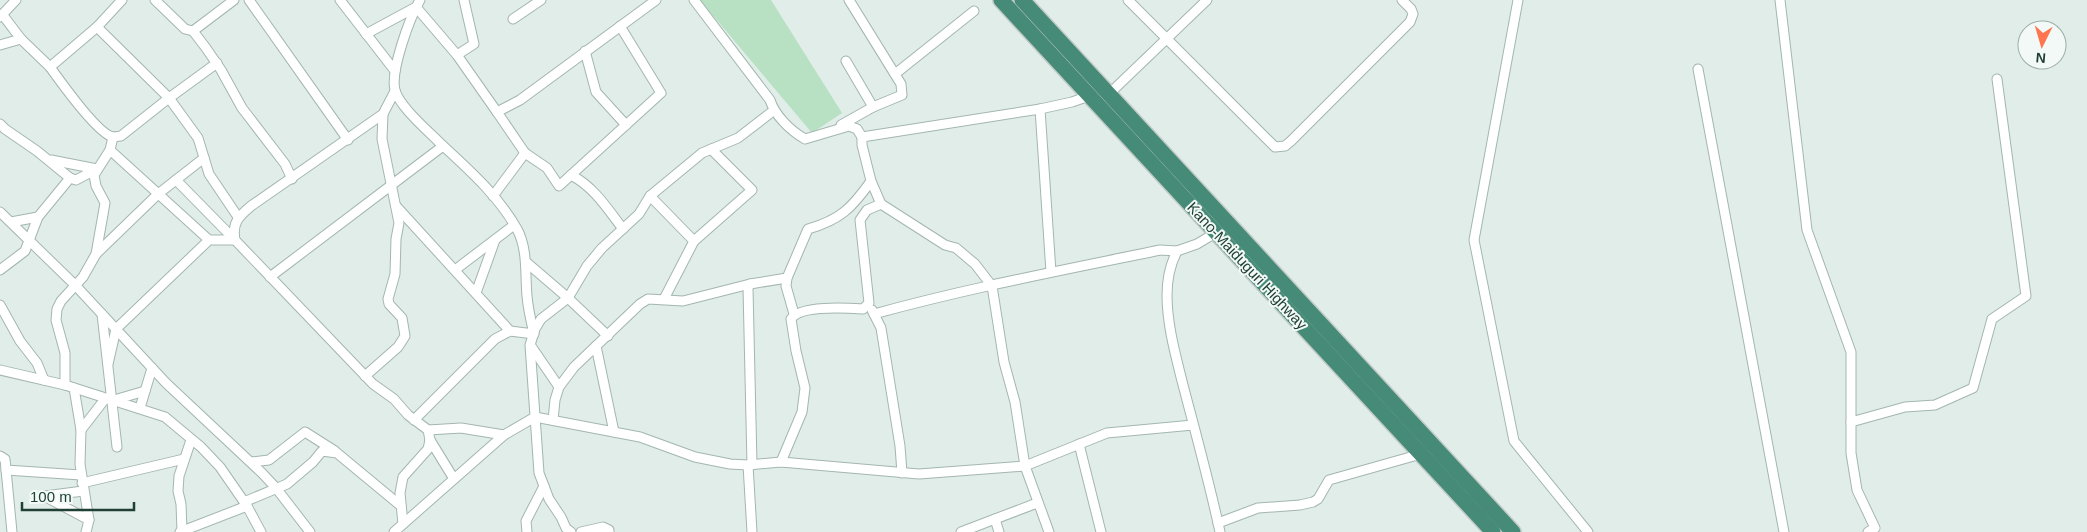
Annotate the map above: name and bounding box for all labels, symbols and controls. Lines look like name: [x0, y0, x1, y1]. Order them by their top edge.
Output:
north arrow: [2017, 20, 2067, 70]
text: N: [2035, 50, 2047, 66]
street label: Kano-Maiduguri Highway: [1184, 199, 1311, 333]
scale bar: [22, 480, 135, 512]
text: 100 m: [30, 488, 72, 505]

